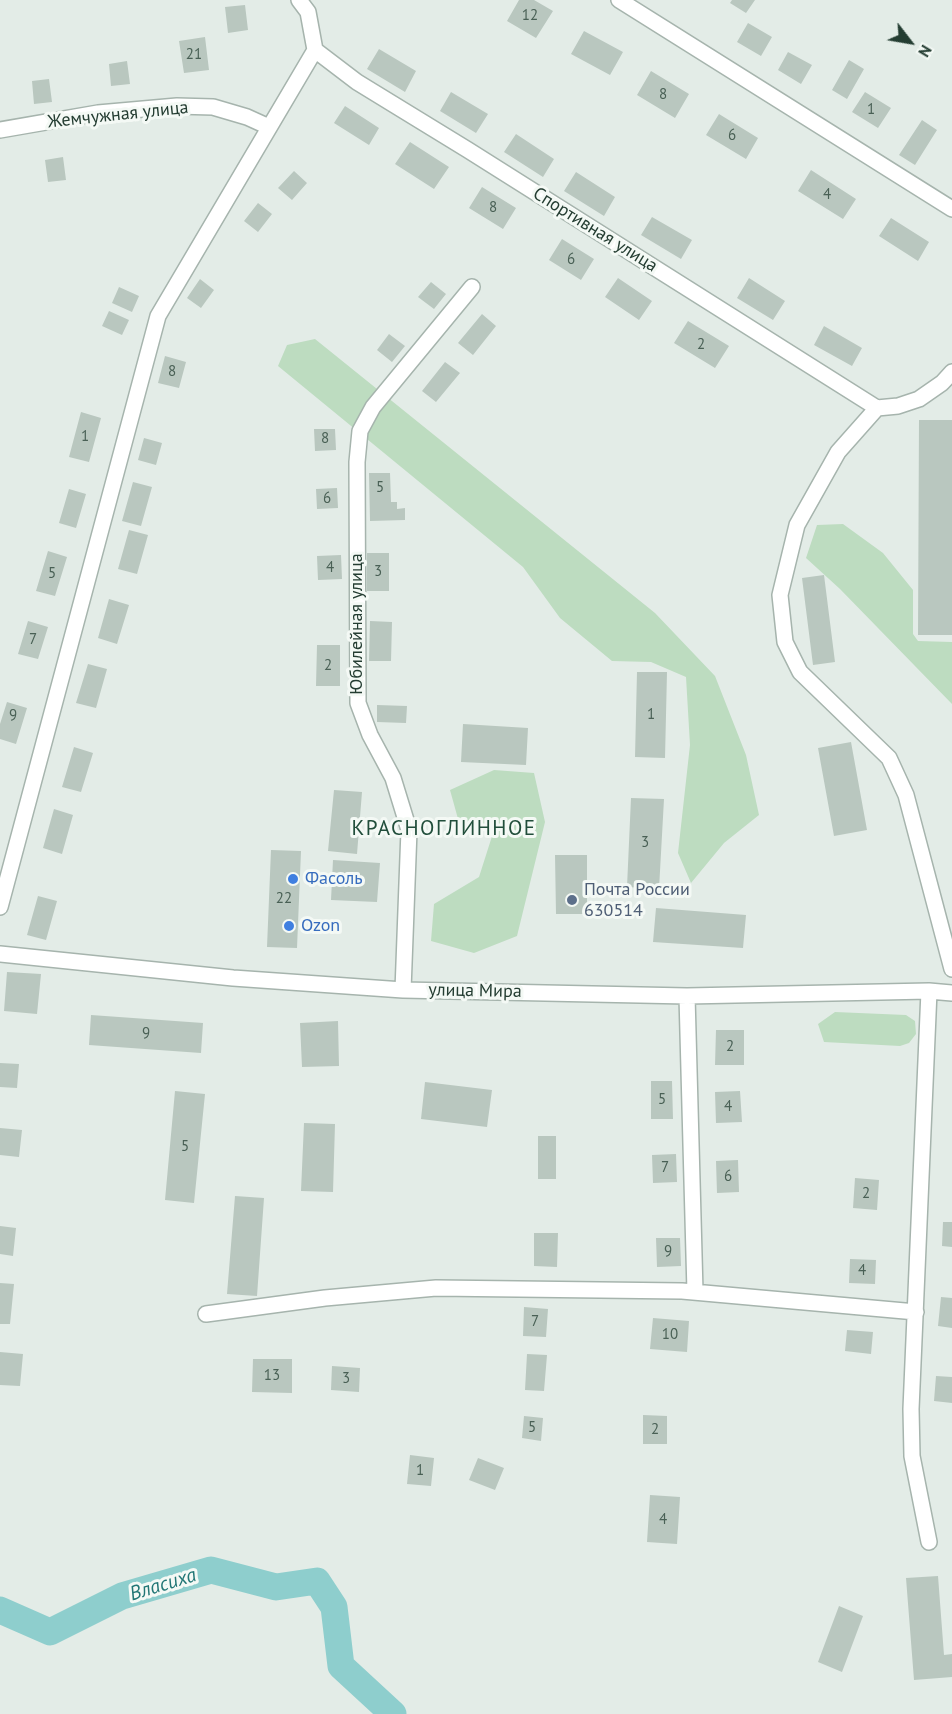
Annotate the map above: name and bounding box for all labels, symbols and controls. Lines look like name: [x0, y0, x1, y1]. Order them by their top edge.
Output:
house number: 12: [522, 7, 538, 25]
north arrow: [880, 12, 940, 72]
text: N: [914, 42, 937, 61]
house number: 21: [186, 46, 202, 64]
house number: 8: [659, 86, 667, 104]
street label: Жемчужная улица: [47, 97, 189, 133]
house number: 1: [867, 101, 875, 119]
house number: 6: [728, 127, 736, 145]
street label: Спортивная улица: [529, 183, 661, 277]
house number: 4: [823, 186, 831, 204]
house number: 8: [489, 199, 497, 217]
house number: 6: [567, 251, 575, 269]
house number: 2: [697, 336, 705, 354]
house number: 8: [168, 363, 176, 381]
house number: 1: [81, 428, 89, 446]
house number: 8: [321, 430, 329, 448]
house number: 5: [376, 479, 384, 497]
house number: 6: [323, 490, 331, 508]
street label: Юбилейная улица: [346, 553, 368, 695]
house number: 4: [326, 559, 334, 577]
house number: 3: [374, 563, 382, 581]
house number: 5: [48, 565, 56, 583]
house number: 7: [29, 631, 37, 649]
house number: 2: [324, 657, 332, 675]
house number: 1: [647, 706, 655, 724]
house number: 9: [9, 707, 17, 725]
district label: КРАСНОГЛИННОЕ: [351, 816, 537, 842]
house number: 3: [641, 834, 649, 852]
place label: Фасоль: [305, 868, 363, 890]
marker: Фасоль: [286, 872, 300, 886]
place label: Почта России 630514: [584, 879, 690, 922]
house number: 22: [276, 890, 292, 908]
marker: Почта России 630514: [565, 893, 579, 907]
place label: Ozon: [301, 915, 340, 937]
marker: Ozon: [282, 919, 296, 933]
street label: улица Мира: [428, 979, 522, 1003]
house number: 9: [142, 1025, 150, 1043]
house number: 2: [726, 1038, 734, 1056]
house number: 5: [658, 1091, 666, 1109]
house number: 4: [724, 1098, 732, 1116]
house number: 5: [181, 1138, 189, 1156]
house number: 7: [661, 1159, 669, 1177]
house number: 6: [724, 1168, 732, 1186]
house number: 2: [862, 1185, 870, 1203]
house number: 9: [664, 1243, 672, 1261]
house number: 4: [858, 1262, 866, 1280]
house number: 7: [531, 1313, 539, 1331]
house number: 10: [662, 1326, 678, 1344]
house number: 13: [264, 1367, 280, 1385]
house number: 3: [342, 1370, 350, 1388]
house number: 5: [528, 1419, 536, 1437]
house number: 2: [651, 1421, 659, 1439]
house number: 1: [416, 1462, 424, 1480]
house number: 4: [659, 1511, 667, 1529]
water label: Власиха: [127, 1564, 199, 1606]

